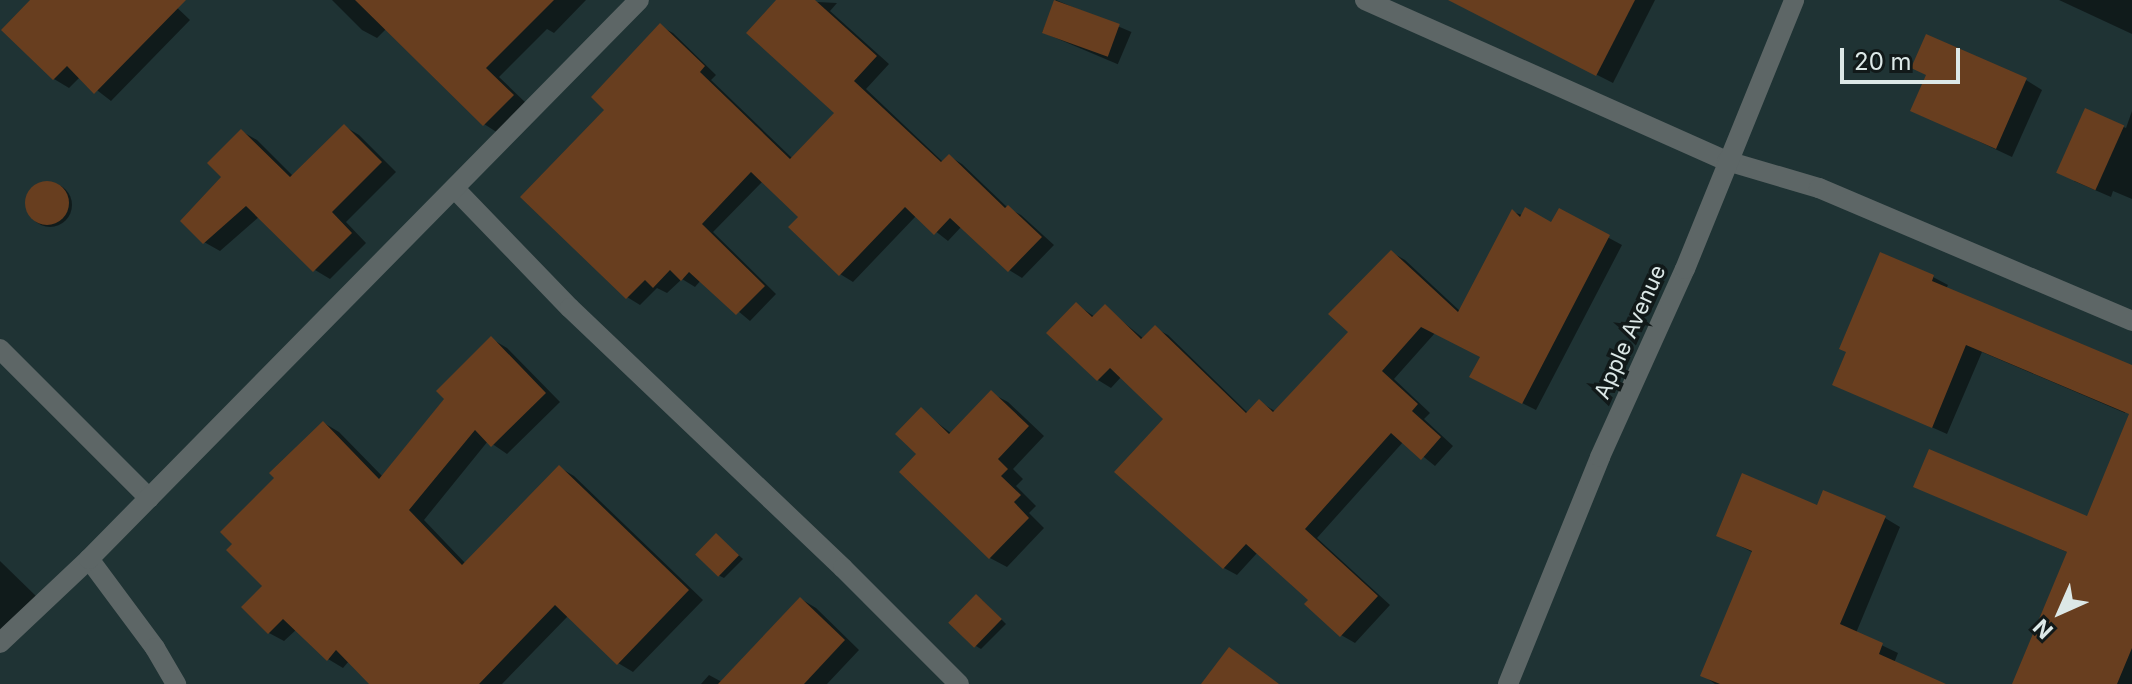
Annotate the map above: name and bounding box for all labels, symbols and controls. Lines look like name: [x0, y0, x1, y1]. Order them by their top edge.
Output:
scale bar: [1844, 32, 1964, 82]
text: 20 m: [1854, 47, 1912, 76]
street label: Apple Avenue: [1589, 261, 1671, 403]
north arrow: [2020, 572, 2100, 652]
text: N: [2028, 614, 2058, 644]

